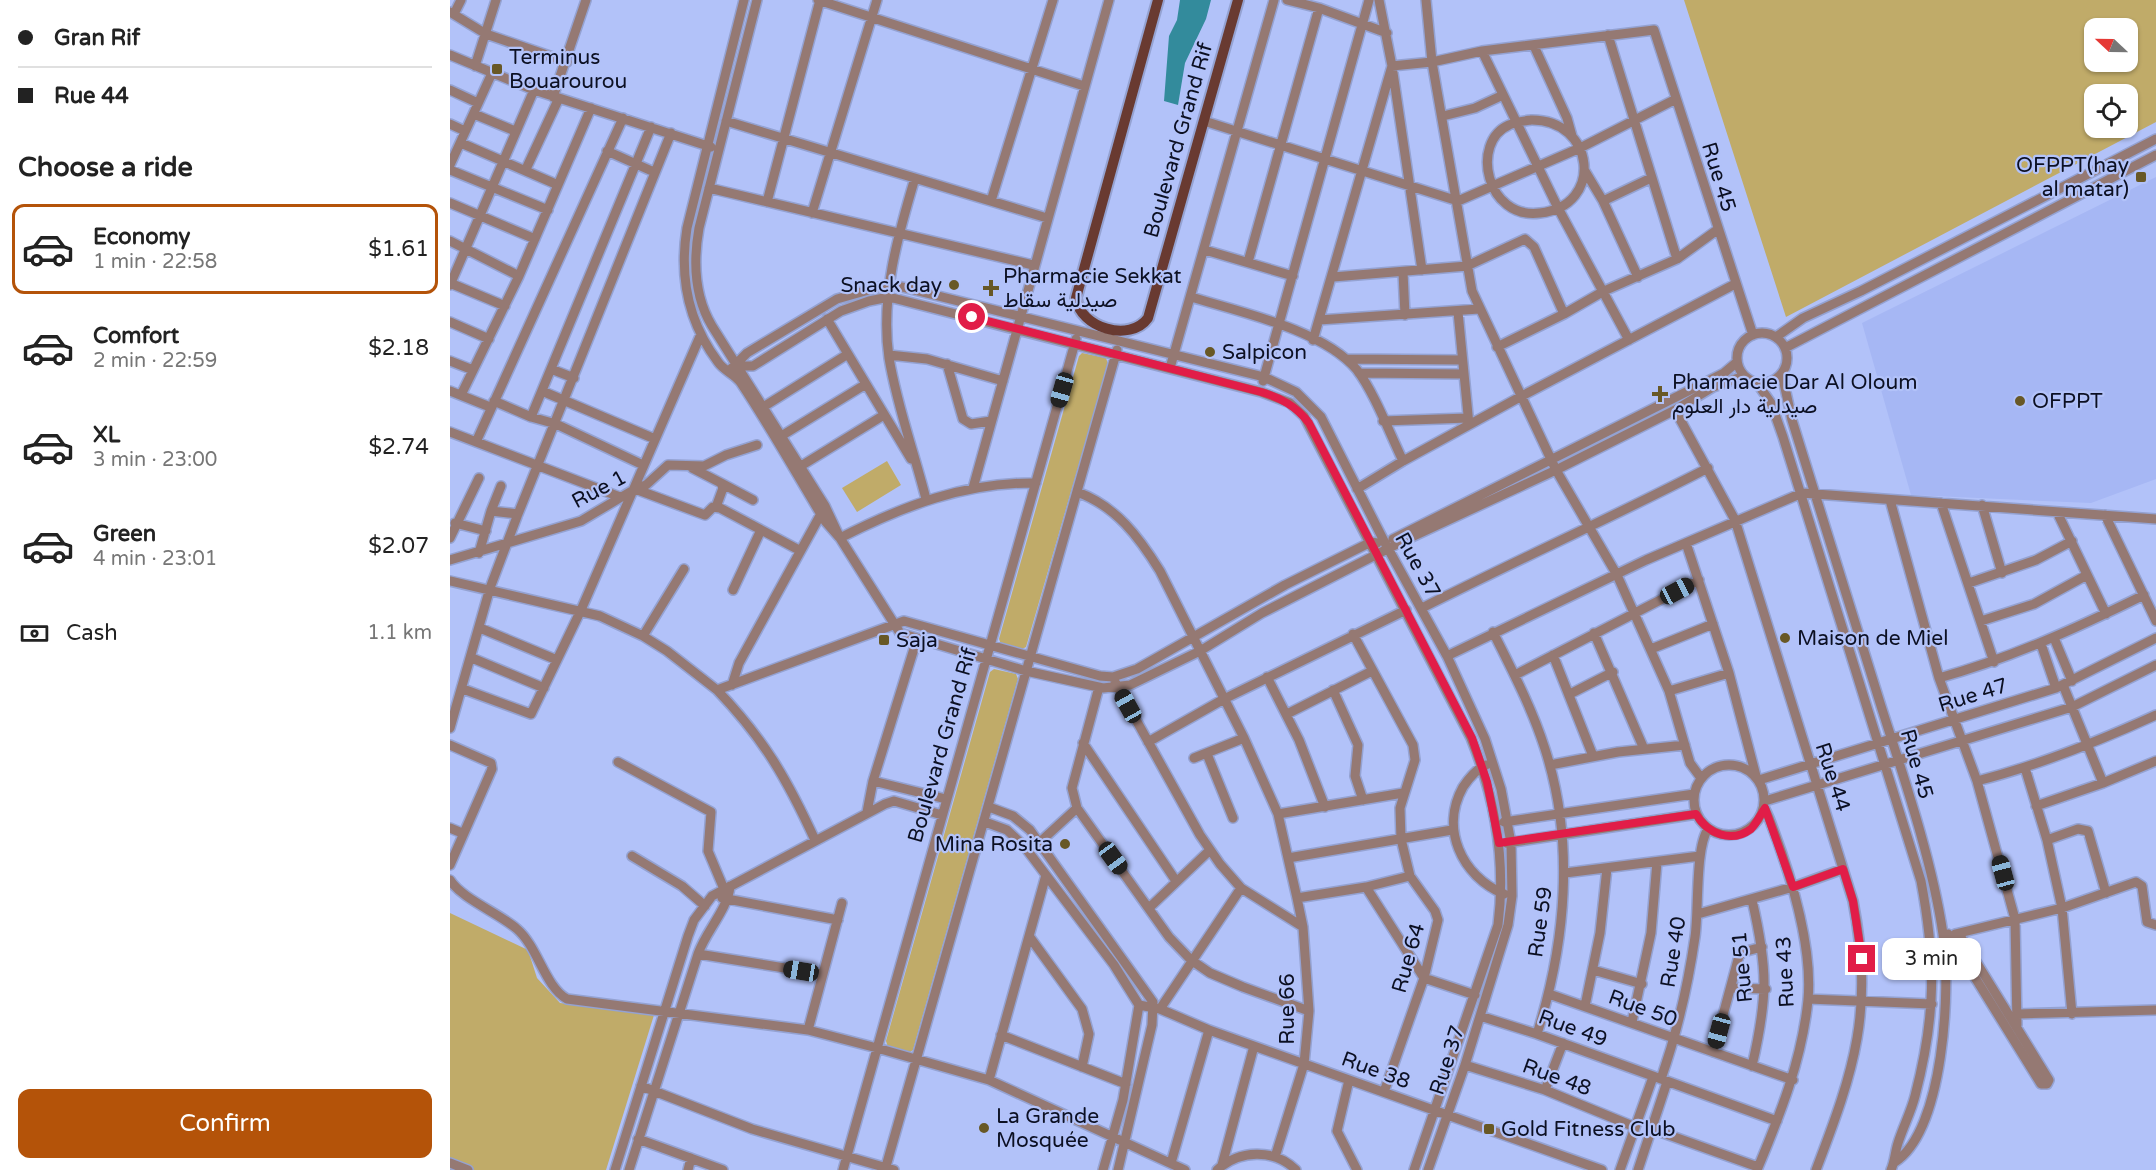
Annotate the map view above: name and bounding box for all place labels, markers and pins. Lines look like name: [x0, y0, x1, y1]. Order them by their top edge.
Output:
place label: Terminus Bouarourou: [509, 45, 627, 94]
marker: Terminus Bouarourou: [490, 62, 504, 76]
place label: OFPPT(hay al matar): [2016, 153, 2129, 202]
marker: OFPPT(hay al matar): [2134, 170, 2148, 184]
place label: Pharmacie Sekkat صيدلية سقاط: [1003, 264, 1182, 313]
place label: Snack day: [840, 273, 942, 298]
marker: Snack day: [947, 278, 961, 292]
marker: Pharmacie Sekkat صيدلية سقاط: [984, 281, 998, 295]
place label: Salpicon: [1222, 340, 1307, 365]
marker: Salpicon: [1203, 345, 1217, 359]
place label: Pharmacie Dar Al Oloum صيدلية دار العلوم: [1672, 370, 1918, 420]
marker: Pharmacie Dar Al Oloum صيدلية دار العلوم: [1653, 387, 1667, 401]
place label: OFPPT: [2032, 389, 2103, 414]
marker: OFPPT: [2013, 394, 2027, 408]
place label: Maison de Miel: [1797, 626, 1948, 651]
place label: Saja: [896, 628, 938, 653]
marker: Maison de Miel: [1778, 631, 1792, 645]
marker: Saja: [877, 633, 891, 647]
place label: Mina Rosita: [935, 832, 1053, 857]
marker: Mina Rosita: [1058, 837, 1072, 851]
place label: La Grande Mosquée: [996, 1104, 1099, 1153]
place label: Gold Fitness Club: [1501, 1117, 1676, 1142]
marker: La Grande Mosquée: [977, 1121, 991, 1135]
marker: Gold Fitness Club: [1482, 1122, 1496, 1136]

